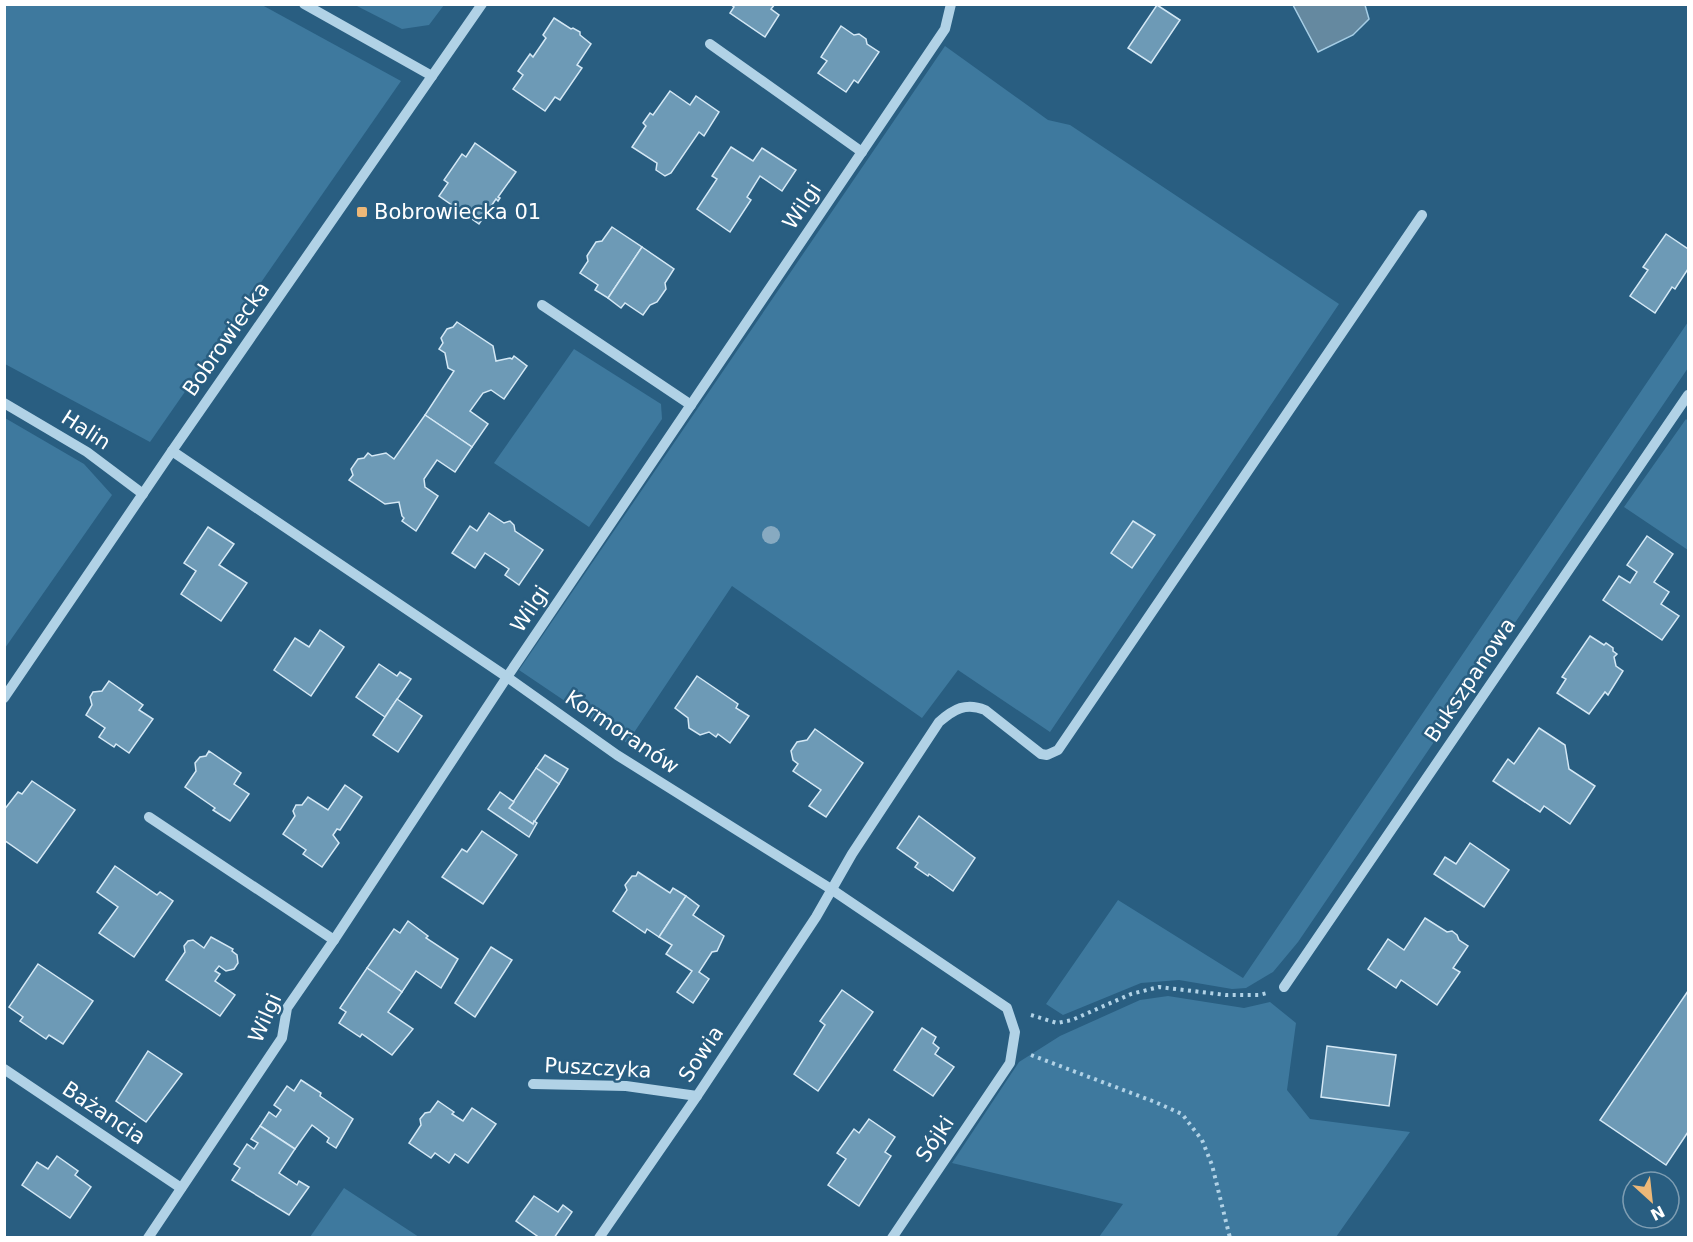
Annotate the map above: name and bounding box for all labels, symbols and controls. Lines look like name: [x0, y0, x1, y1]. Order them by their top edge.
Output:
street label: Wilgi: [778, 178, 826, 234]
place label: Bobrowiecka 01: [374, 200, 541, 224]
marker: Bobrowiecka 01: [355, 205, 369, 219]
street label: Bobrowiecka: [178, 277, 274, 401]
street label: Halin: [57, 405, 115, 455]
street label: Wilgi: [506, 581, 554, 637]
street label: Bukszpanowa: [1420, 613, 1520, 747]
street label: Kormoranów: [561, 685, 683, 779]
street label: Wilgi: [244, 990, 286, 1046]
street label: Sowia: [674, 1022, 728, 1086]
street label: Puszczyka: [544, 1053, 652, 1083]
street label: Bażancia: [58, 1077, 150, 1149]
street label: Sójki: [911, 1112, 959, 1166]
north arrow: [1621, 1170, 1681, 1230]
text: N: [1647, 1201, 1668, 1224]

